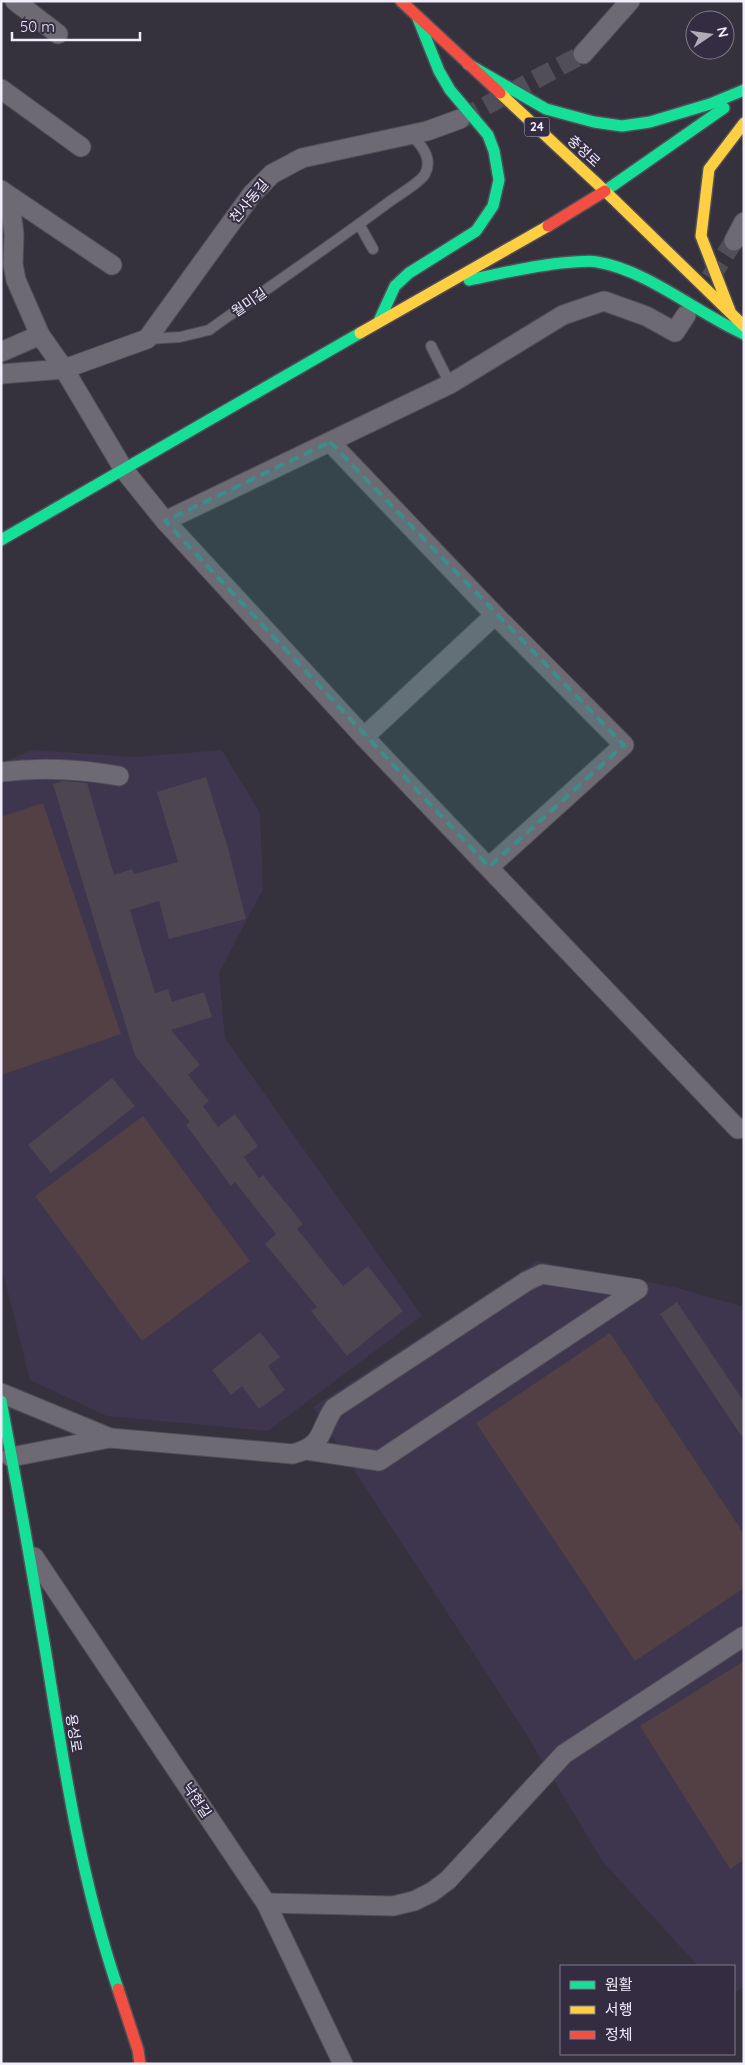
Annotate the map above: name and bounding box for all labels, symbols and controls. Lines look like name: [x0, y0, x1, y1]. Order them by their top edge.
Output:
scale bar: [12, 10, 140, 42]
north arrow: [685, 10, 735, 60]
text: 50 m: [20, 17, 55, 36]
text: N: [713, 25, 733, 39]
road number: 24: [524, 118, 550, 136]
street label: 충정로: [564, 131, 604, 171]
street label: 천사동길: [226, 175, 272, 227]
street label: 월미길: [228, 284, 270, 320]
street label: 용성로: [62, 1713, 86, 1754]
street label: 낙현길: [179, 1779, 215, 1821]
legend: [560, 1965, 735, 2055]
text: 원활: [605, 1975, 633, 1994]
text: 서행: [605, 2000, 633, 2019]
text: 정체: [605, 2025, 633, 2044]

